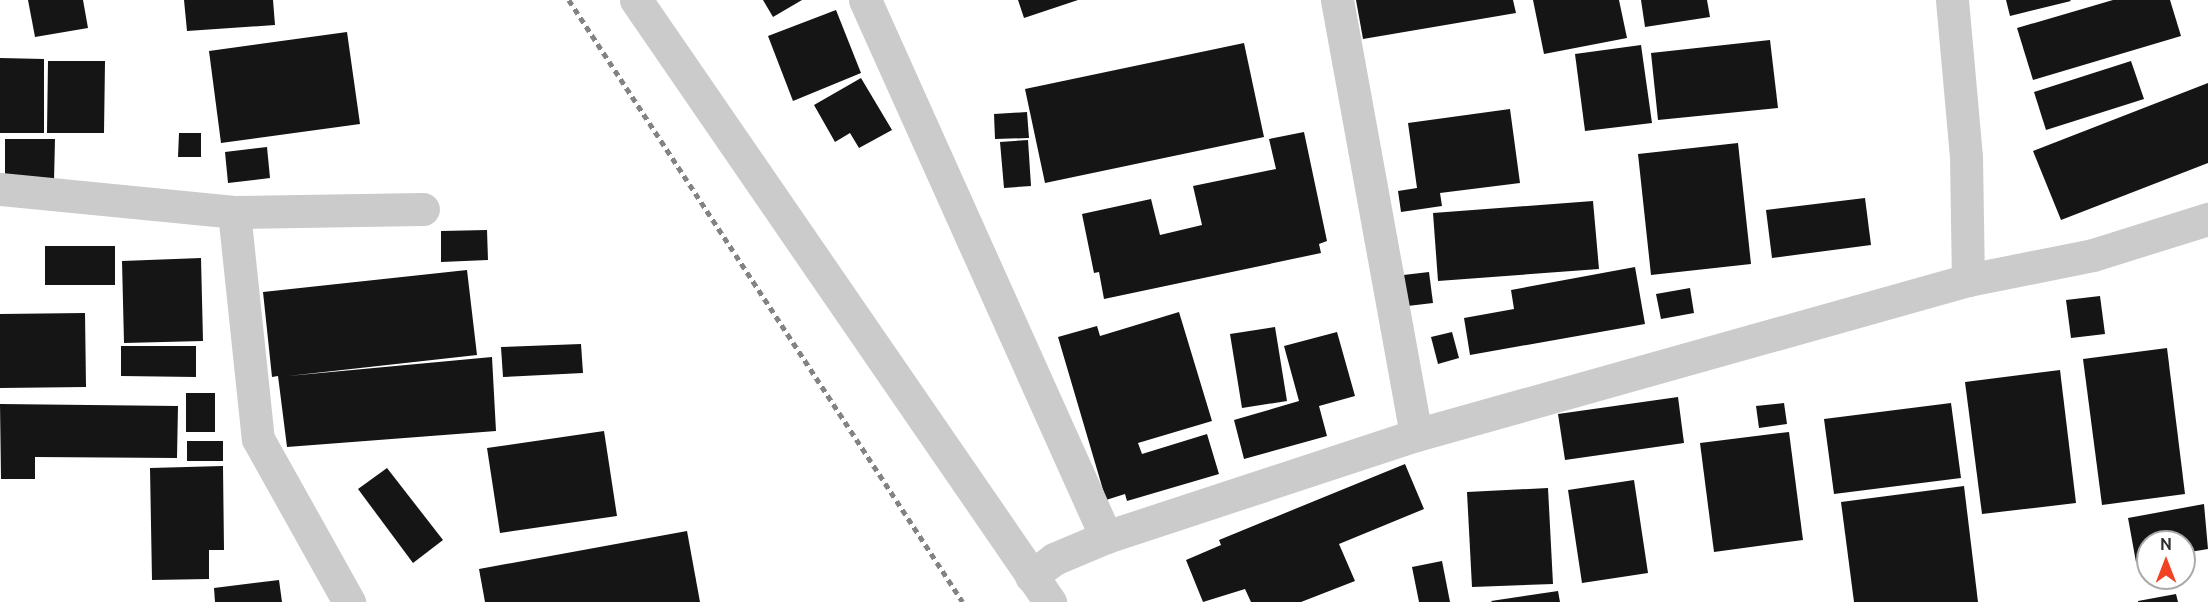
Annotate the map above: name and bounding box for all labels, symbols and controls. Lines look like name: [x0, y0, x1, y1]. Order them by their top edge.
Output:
north arrow: [2136, 530, 2196, 590]
text: N: [2160, 535, 2172, 553]

